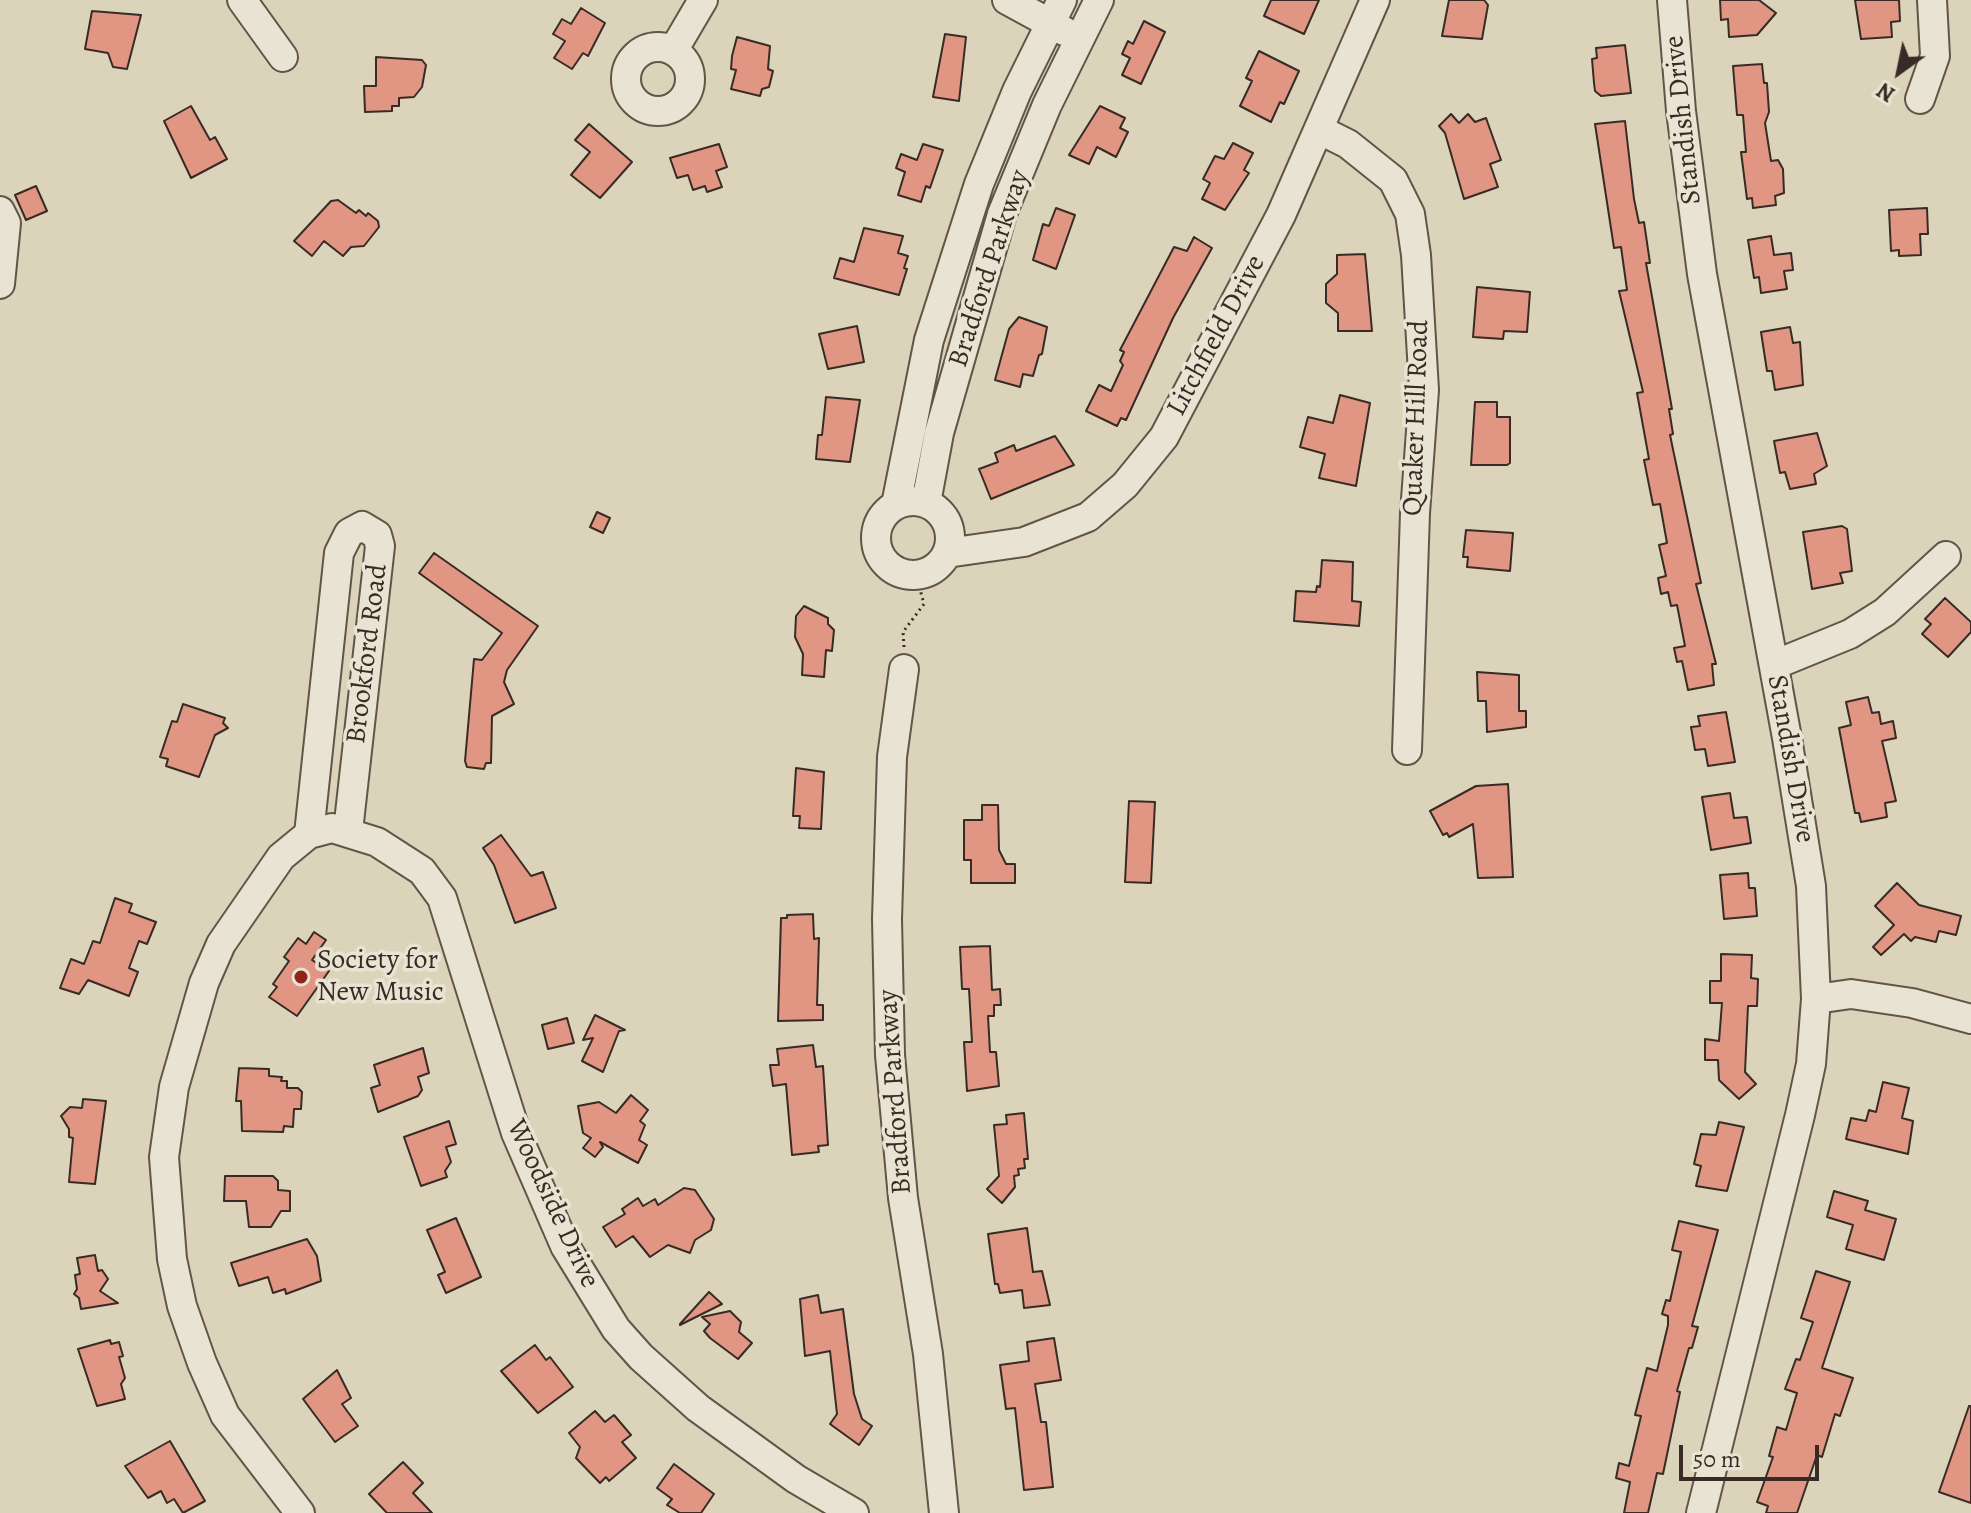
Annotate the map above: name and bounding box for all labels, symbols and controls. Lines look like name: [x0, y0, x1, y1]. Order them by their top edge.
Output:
north arrow: [1859, 32, 1939, 112]
street label: Standish Drive: [1658, 34, 1710, 206]
text: N: [1871, 75, 1901, 109]
street label: Bradford Parkway: [942, 166, 1038, 372]
street label: Litchfield Drive: [1161, 250, 1273, 422]
street label: Quaker Hill Road: [1397, 319, 1437, 517]
street label: Brookford Road: [340, 562, 396, 746]
street label: Standish Drive: [1759, 672, 1821, 846]
place label: Society for New Music: [317, 944, 444, 1010]
marker: Society for New Music: [292, 968, 310, 986]
street label: Bradford Parkway: [872, 988, 920, 1196]
street label: Woodside Drive: [498, 1114, 606, 1294]
scale bar: [1683, 1429, 1823, 1479]
text: 50 m: [1693, 1443, 1741, 1475]

